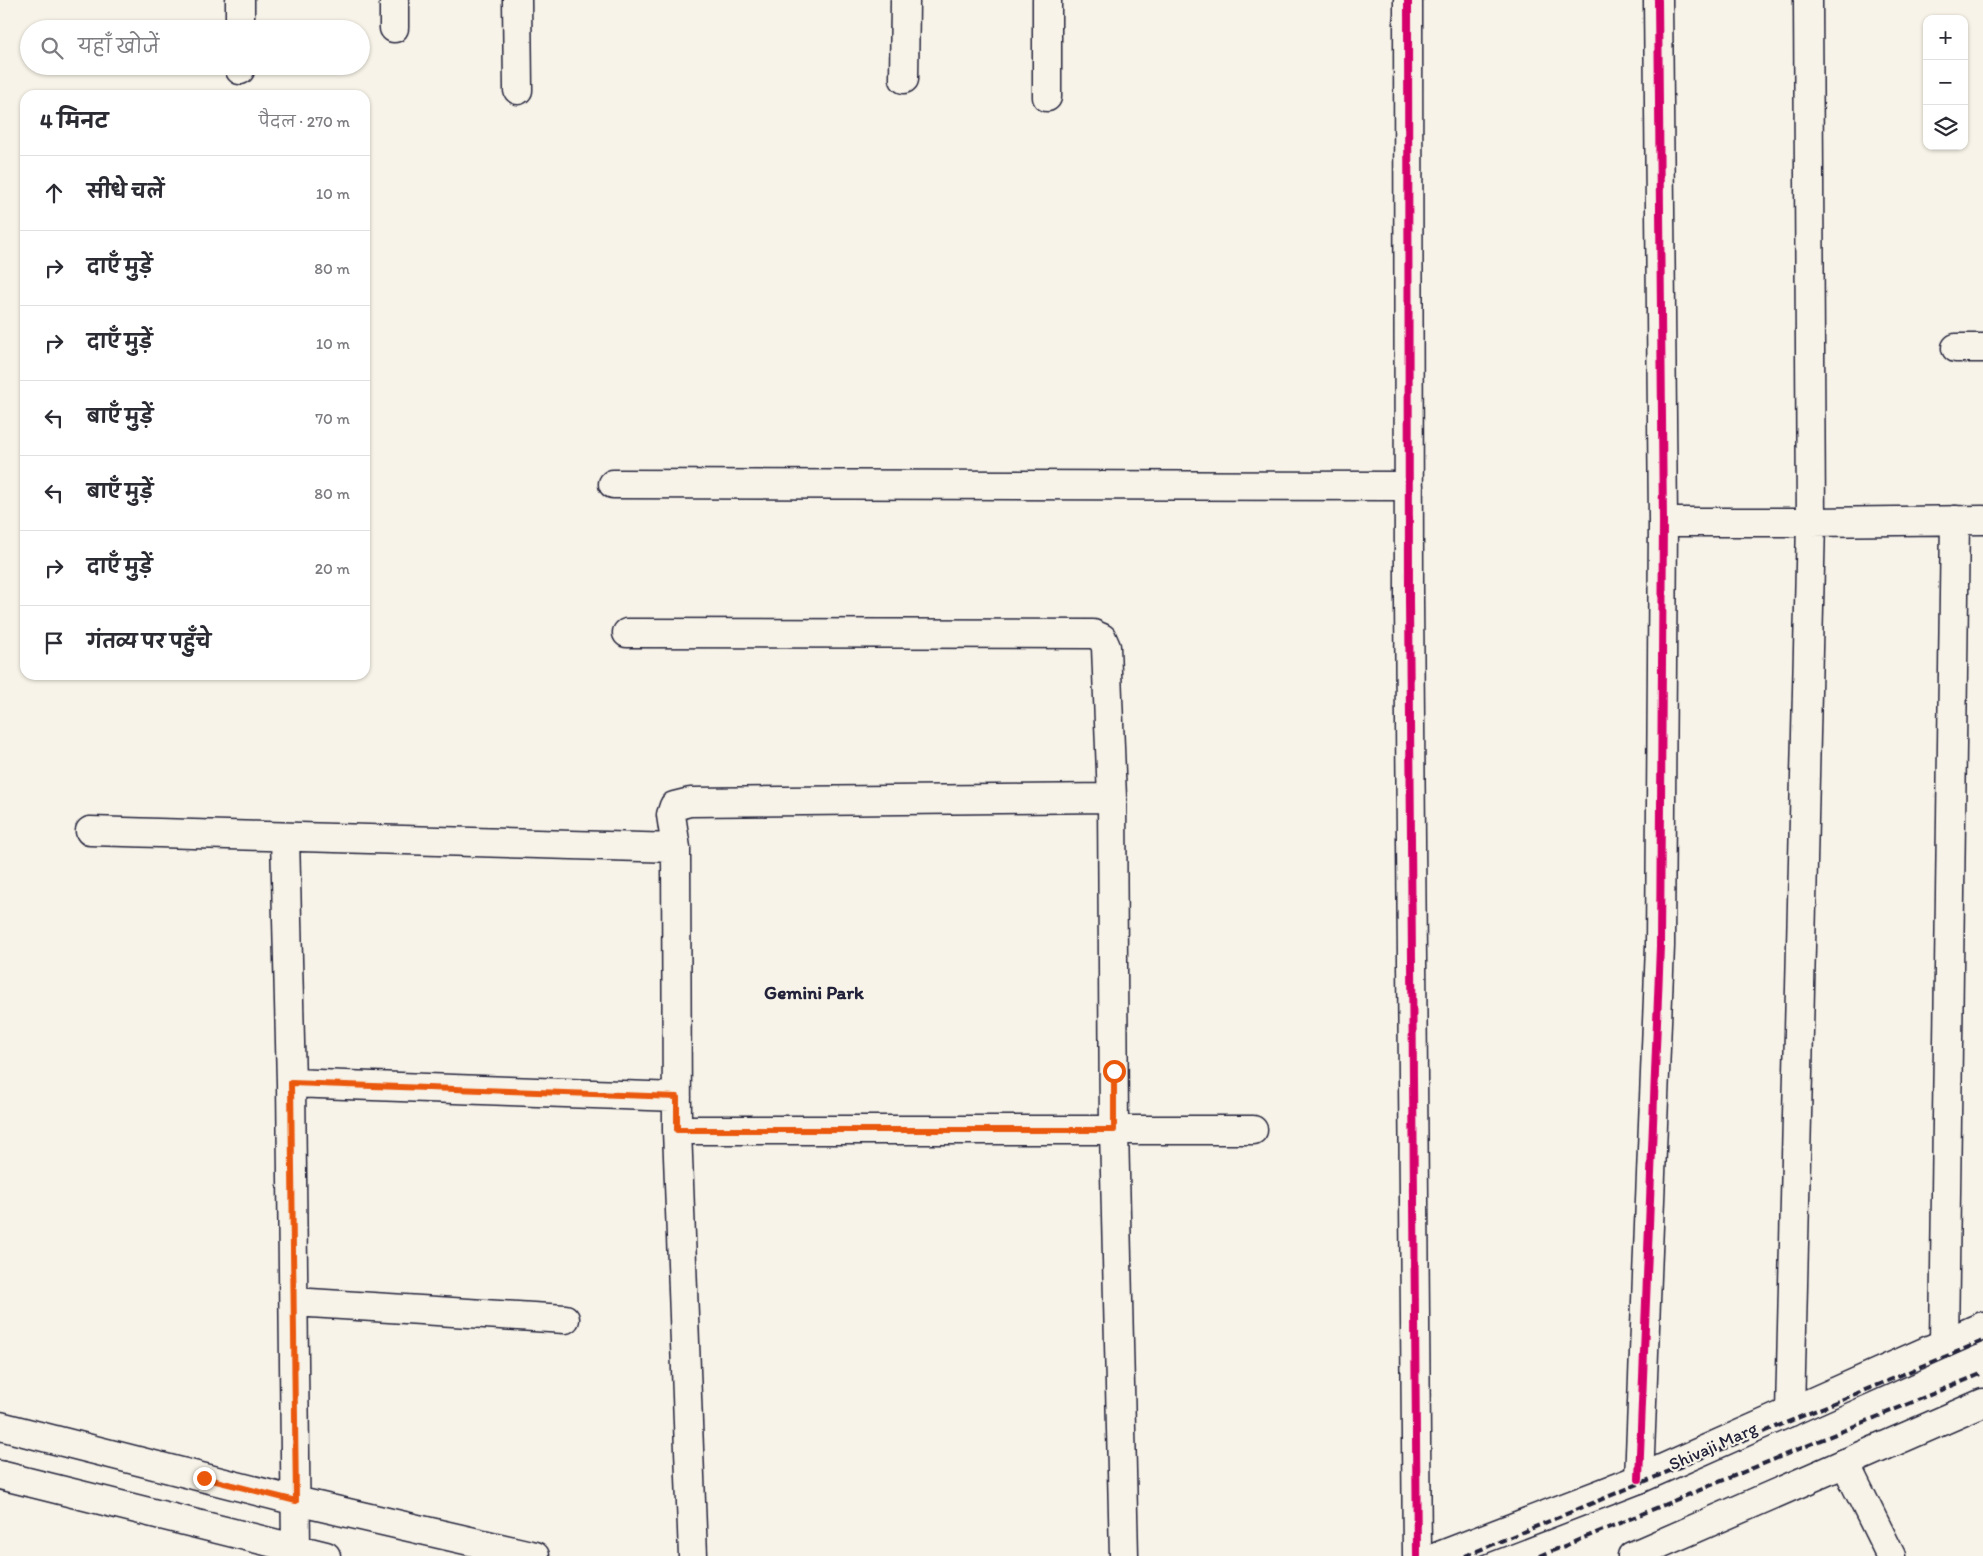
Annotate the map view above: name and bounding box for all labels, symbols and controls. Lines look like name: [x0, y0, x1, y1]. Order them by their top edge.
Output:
map controls: [1923, 15, 1968, 150]
button: +: [1923, 15, 1968, 60]
search box: [20, 20, 370, 75]
icon: search: [38, 34, 66, 62]
text: यहाँ खोजें: [78, 35, 159, 58]
button: −: [1923, 60, 1968, 105]
button: layers: [1923, 105, 1968, 150]
text: 4 मिनट: [40, 108, 108, 133]
text: पैदल · 270 m: [259, 112, 350, 131]
icon: ahead: [40, 179, 68, 207]
text: सीधे चलें: [87, 180, 164, 203]
text: 10 m: [316, 184, 350, 203]
icon: right: [40, 254, 68, 282]
text: दाएँ मुड़ें: [87, 255, 153, 278]
text: 80 m: [314, 259, 350, 278]
icon: right: [40, 329, 68, 357]
text: दाएँ मुड़ें: [87, 330, 153, 353]
text: 10 m: [316, 334, 350, 353]
icon: left: [40, 404, 68, 432]
text: बाएँ मुड़ें: [87, 405, 153, 428]
text: 70 m: [315, 409, 350, 428]
icon: left: [40, 479, 68, 507]
text: बाएँ मुड़ें: [87, 480, 153, 503]
text: 80 m: [314, 484, 350, 503]
icon: right: [40, 554, 68, 582]
text: दाएँ मुड़ें: [87, 555, 153, 578]
text: 20 m: [315, 559, 350, 578]
icon: arrive: [40, 629, 68, 657]
text: गंतव्य पर पहुँचे: [87, 630, 211, 653]
district label: Gemini Park: [764, 981, 864, 1004]
route start: [1103, 1060, 1126, 1083]
street label: Shivaji Marg: [1665, 1416, 1761, 1475]
route end: [193, 1467, 216, 1490]

